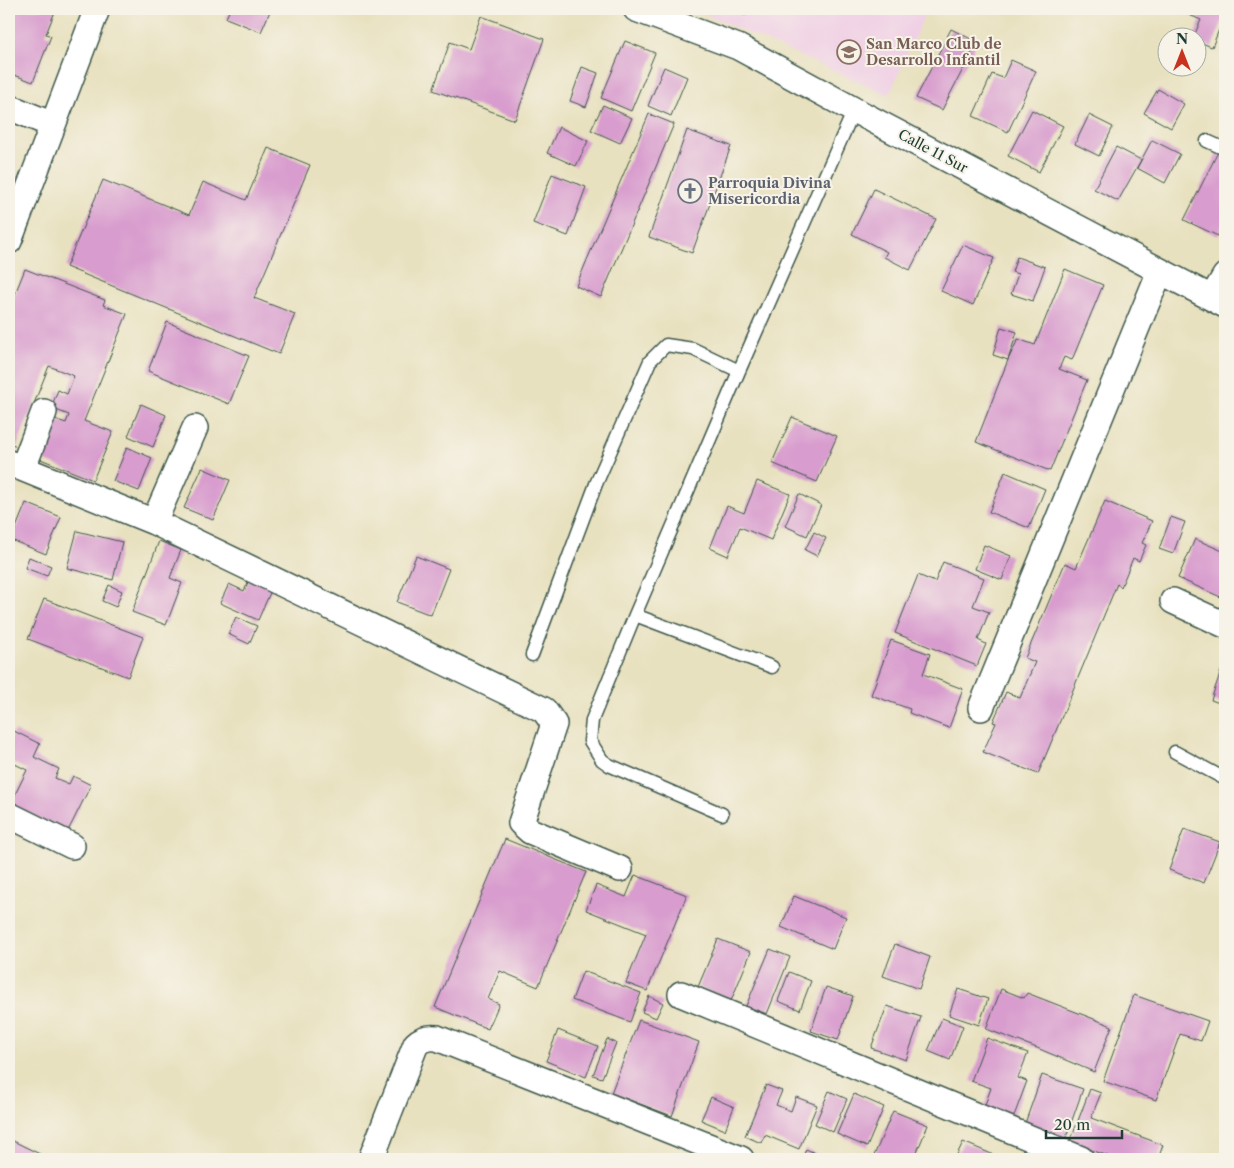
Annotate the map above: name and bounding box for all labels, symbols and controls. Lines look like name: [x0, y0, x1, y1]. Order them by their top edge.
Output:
north arrow: [1156, 28, 1206, 78]
text: N: [1176, 30, 1188, 48]
place label: San Marco Club de Desarrollo Infantil: [866, 35, 1002, 69]
school or university icon: San Marco Club de Desarrollo Infantil: [836, 39, 862, 65]
street label: Calle 11 Sur: [895, 125, 971, 177]
place label: Parroquia Divina Misericordia: [708, 174, 832, 208]
church icon: Parroquia Divina Misericordia: [677, 178, 703, 204]
scale bar: [1046, 1108, 1123, 1140]
text: 20 m: [1054, 1115, 1090, 1134]

